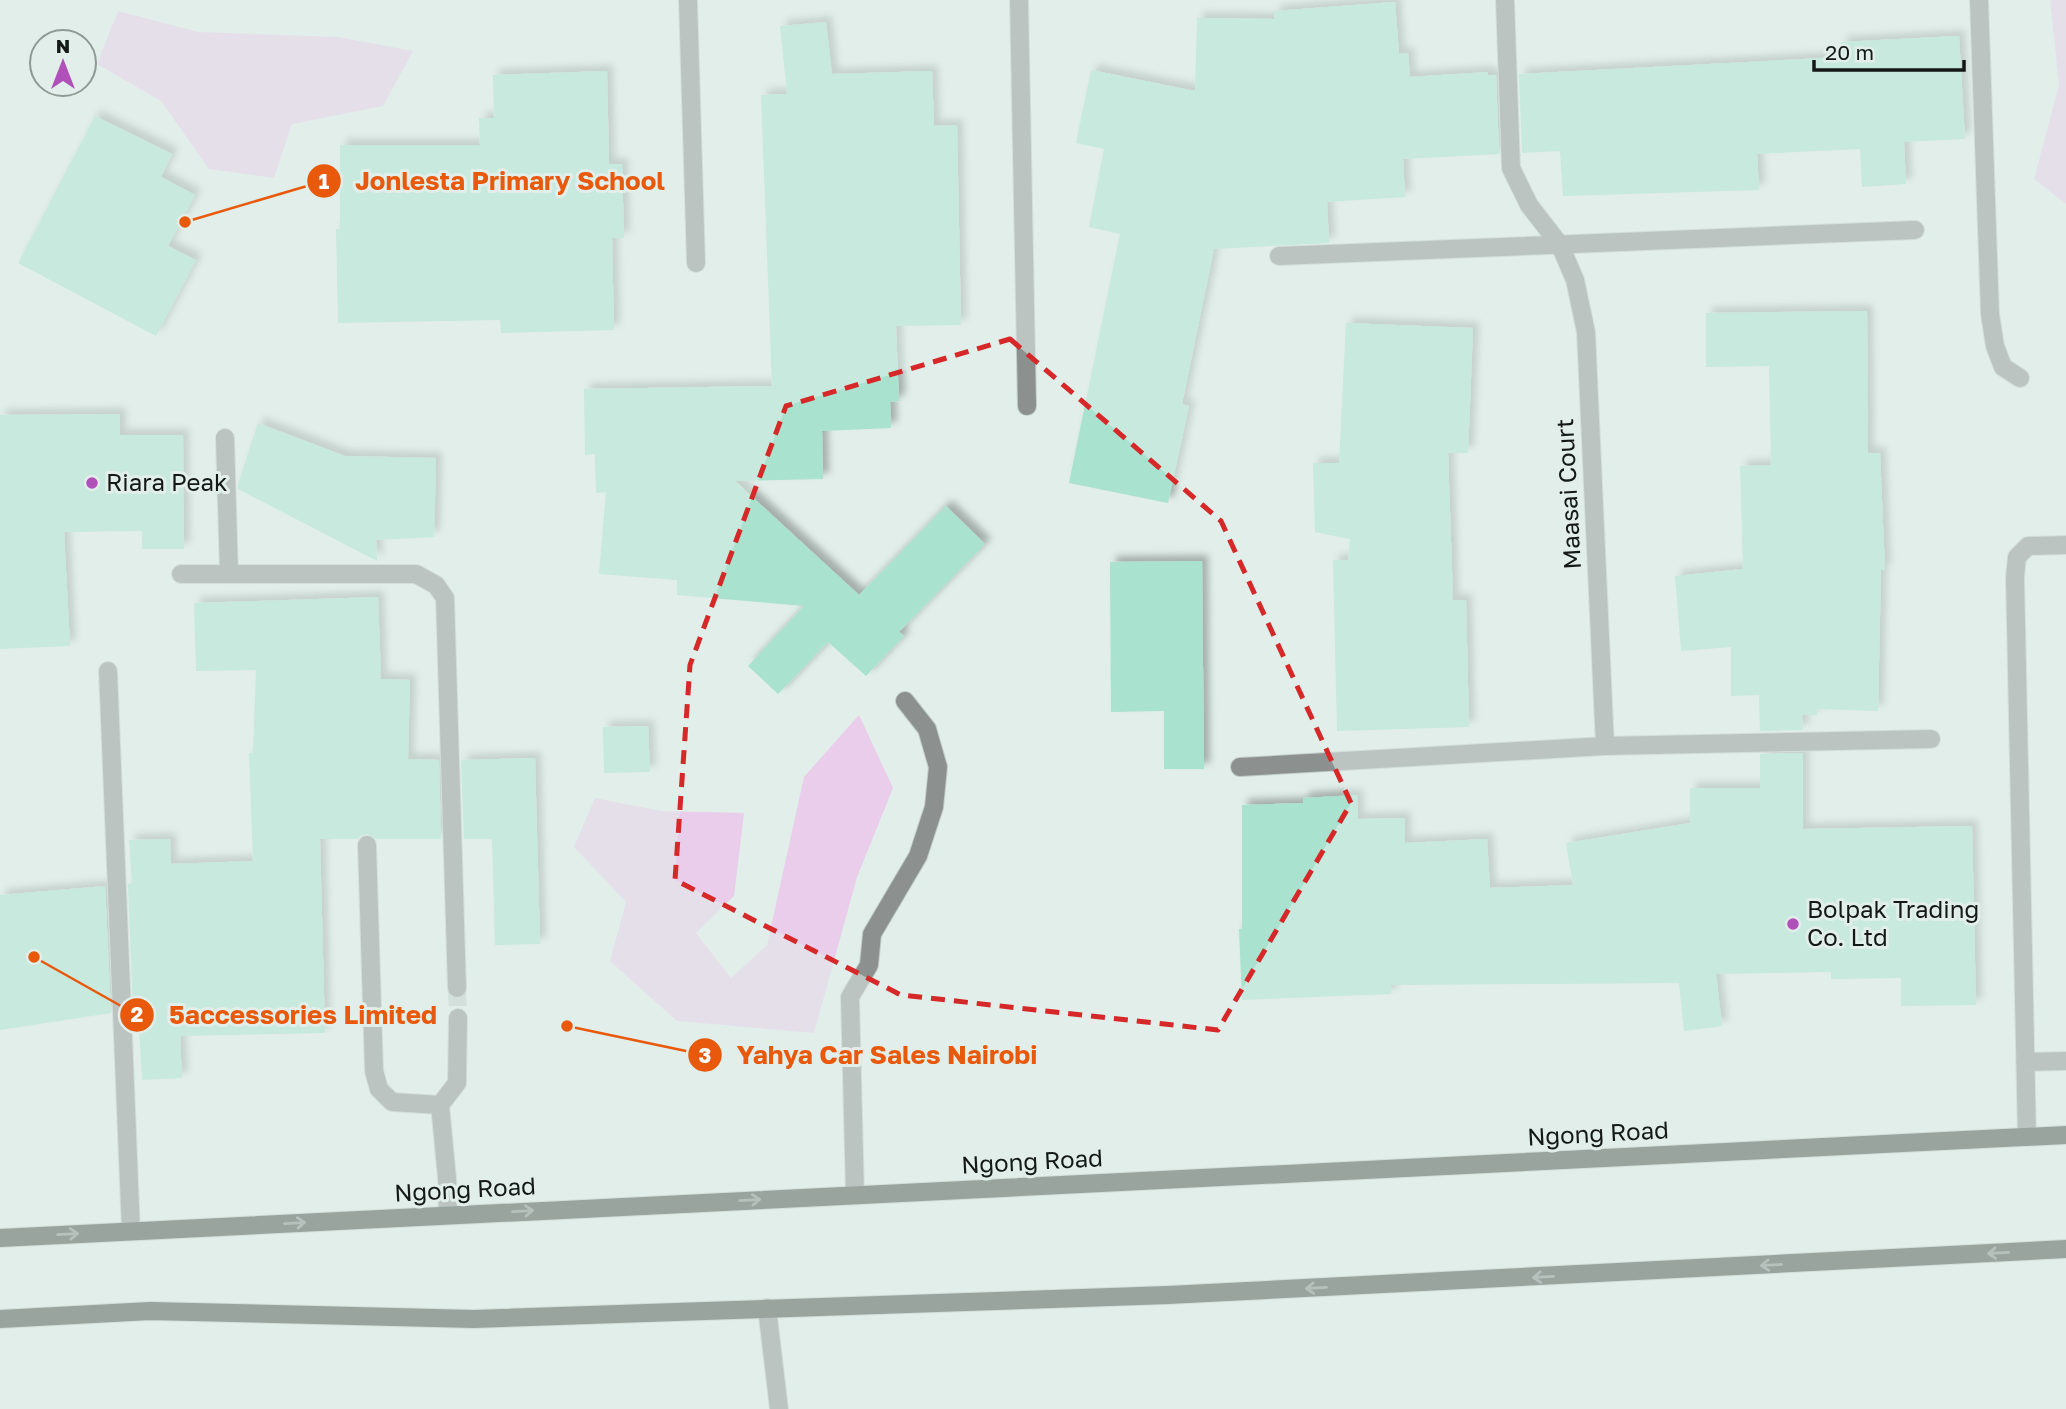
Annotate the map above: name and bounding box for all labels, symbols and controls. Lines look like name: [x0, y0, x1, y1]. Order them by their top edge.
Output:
north arrow: [28, 28, 98, 98]
scale bar: [1814, 28, 1965, 72]
text: N: [56, 34, 70, 57]
text: 20 m: [1825, 39, 1874, 65]
callout: Jonlesta Primary School: [306, 158, 679, 205]
text: Jonlesta Primary School: [355, 165, 665, 196]
text: 1: [319, 168, 330, 194]
street label: Maasai Court: [1549, 418, 1586, 570]
place label: Riara Peak: [106, 467, 228, 496]
marker: Riara Peak: [84, 475, 100, 491]
place label: Bolpak Trading Co. Ltd: [1807, 894, 1979, 951]
marker: Bolpak Trading Co. Ltd: [1785, 916, 1801, 932]
callout: 5accessories Limited: [120, 992, 451, 1039]
text: 5accessories Limited: [169, 999, 437, 1030]
text: 2: [131, 1001, 144, 1027]
callout: Yahya Car Sales Nairobi: [687, 1032, 1051, 1079]
text: Yahya Car Sales Nairobi: [737, 1039, 1037, 1070]
text: 3: [699, 1042, 711, 1068]
street label: Ngong Road: [1526, 1114, 1669, 1151]
street label: Ngong Road: [960, 1142, 1103, 1179]
street label: Ngong Road: [393, 1170, 536, 1207]
one-way arrow: [738, 1194, 761, 1207]
one-way arrow: [511, 1205, 534, 1218]
one-way arrow: [284, 1216, 307, 1229]
one-way arrow: [56, 1228, 79, 1241]
one-way arrow: [1987, 1246, 2010, 1259]
one-way arrow: [1759, 1258, 1782, 1271]
one-way arrow: [1532, 1270, 1555, 1283]
one-way arrow: [1305, 1282, 1328, 1295]

